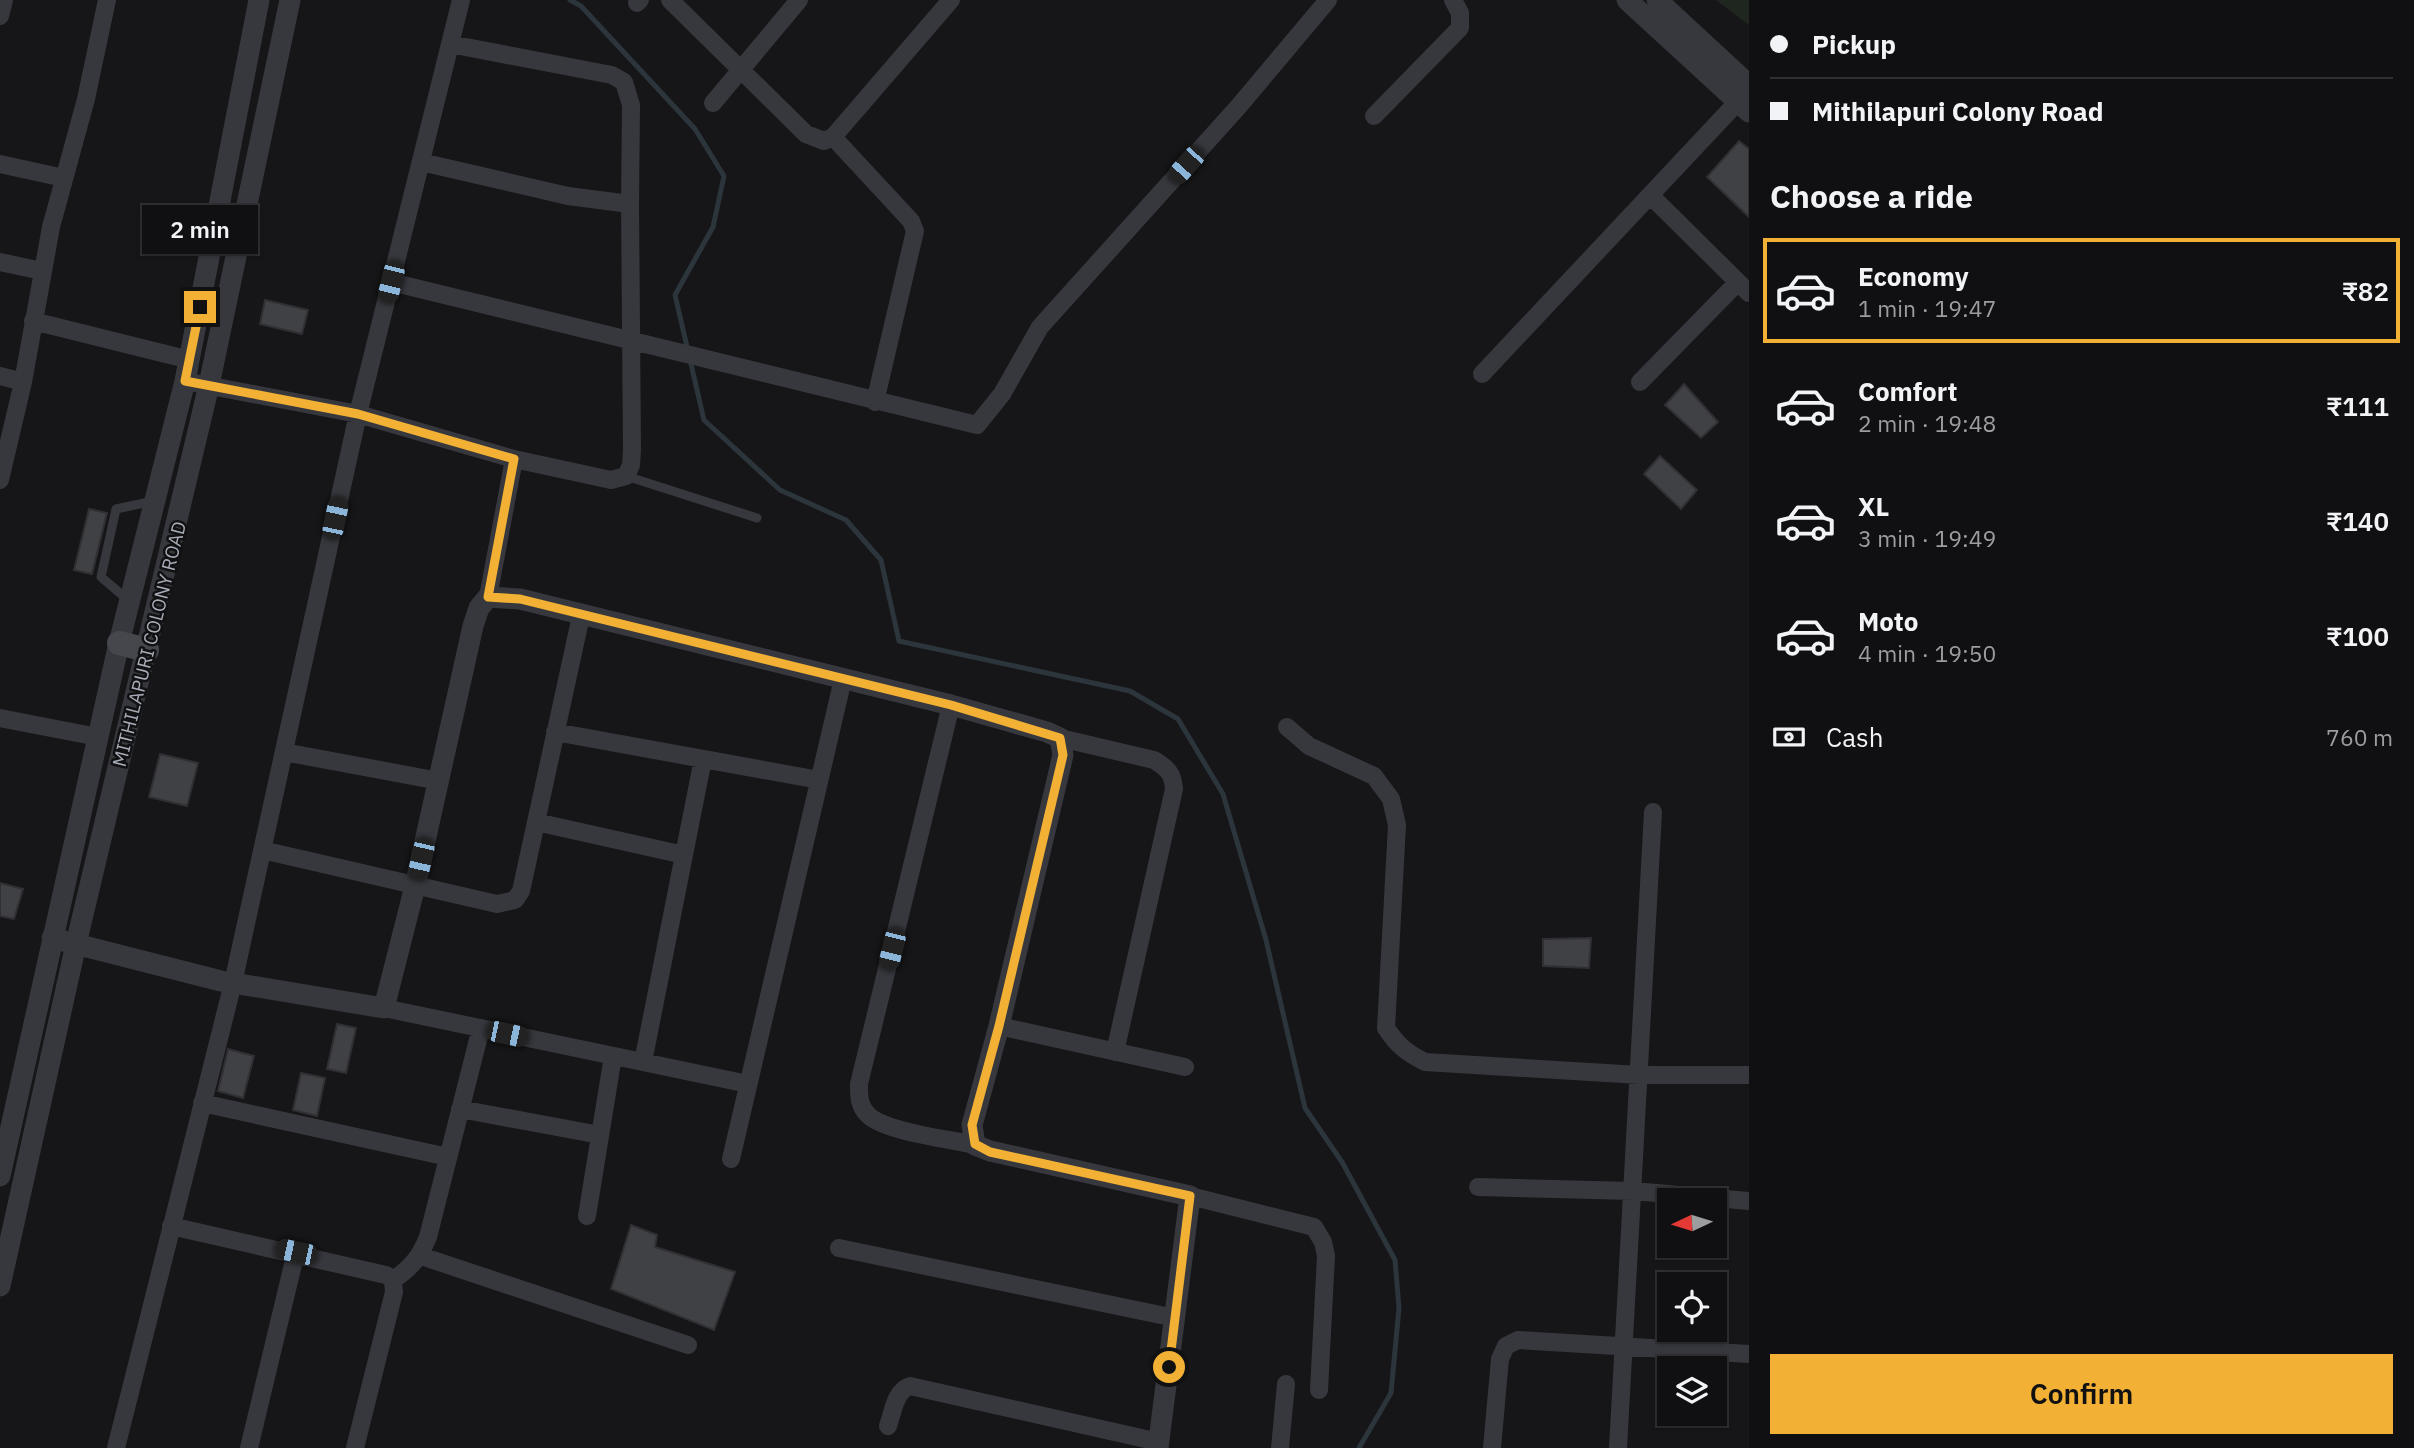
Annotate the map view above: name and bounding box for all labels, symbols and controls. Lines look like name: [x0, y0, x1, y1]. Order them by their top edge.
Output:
text: Pickup: [1812, 27, 1896, 61]
text: Mithilapuri Colony Road: [1812, 94, 2104, 128]
car: [1165, 142, 1208, 188]
text: Choose a ride: [1770, 175, 1973, 217]
callout: 2 min: [142, 205, 258, 254]
text: 2 min: [170, 214, 230, 244]
car: [376, 259, 407, 305]
icon: car: [1774, 259, 1837, 322]
text: Economy: [1858, 259, 1969, 293]
text: ₹82: [2342, 274, 2389, 308]
route end: [184, 291, 216, 323]
text: 1 min · 19:47: [1858, 293, 1996, 323]
icon: car: [1774, 374, 1837, 437]
text: Comfort: [1858, 374, 1957, 408]
text: ₹111: [2326, 389, 2389, 423]
text: 2 min · 19:48: [1858, 408, 1996, 438]
icon: car: [1774, 489, 1837, 552]
text: XL: [1858, 489, 1889, 523]
car: [321, 495, 350, 541]
text: ₹140: [2326, 504, 2389, 538]
street label: MITHILAPURI COLONY ROAD: [107, 519, 191, 769]
text: 3 min · 19:49: [1858, 523, 1996, 553]
icon: car: [1774, 604, 1837, 667]
text: Moto: [1858, 604, 1918, 638]
text: ₹100: [2326, 619, 2389, 653]
text: 4 min · 19:50: [1858, 638, 1996, 668]
icon: cash: [1770, 718, 1808, 756]
text: Cash: [1826, 720, 1883, 754]
text: 760 m: [2326, 722, 2393, 752]
car: [407, 836, 436, 882]
car: [877, 926, 908, 972]
car: [485, 1019, 530, 1049]
north arrow: [1657, 1188, 1727, 1258]
map controls: [1657, 1188, 1727, 1426]
car: [274, 1237, 319, 1267]
button: locate: [1657, 1272, 1727, 1342]
route start: [1153, 1351, 1185, 1383]
button: Confirm: [1770, 1354, 2393, 1434]
button: layers: [1657, 1356, 1727, 1426]

